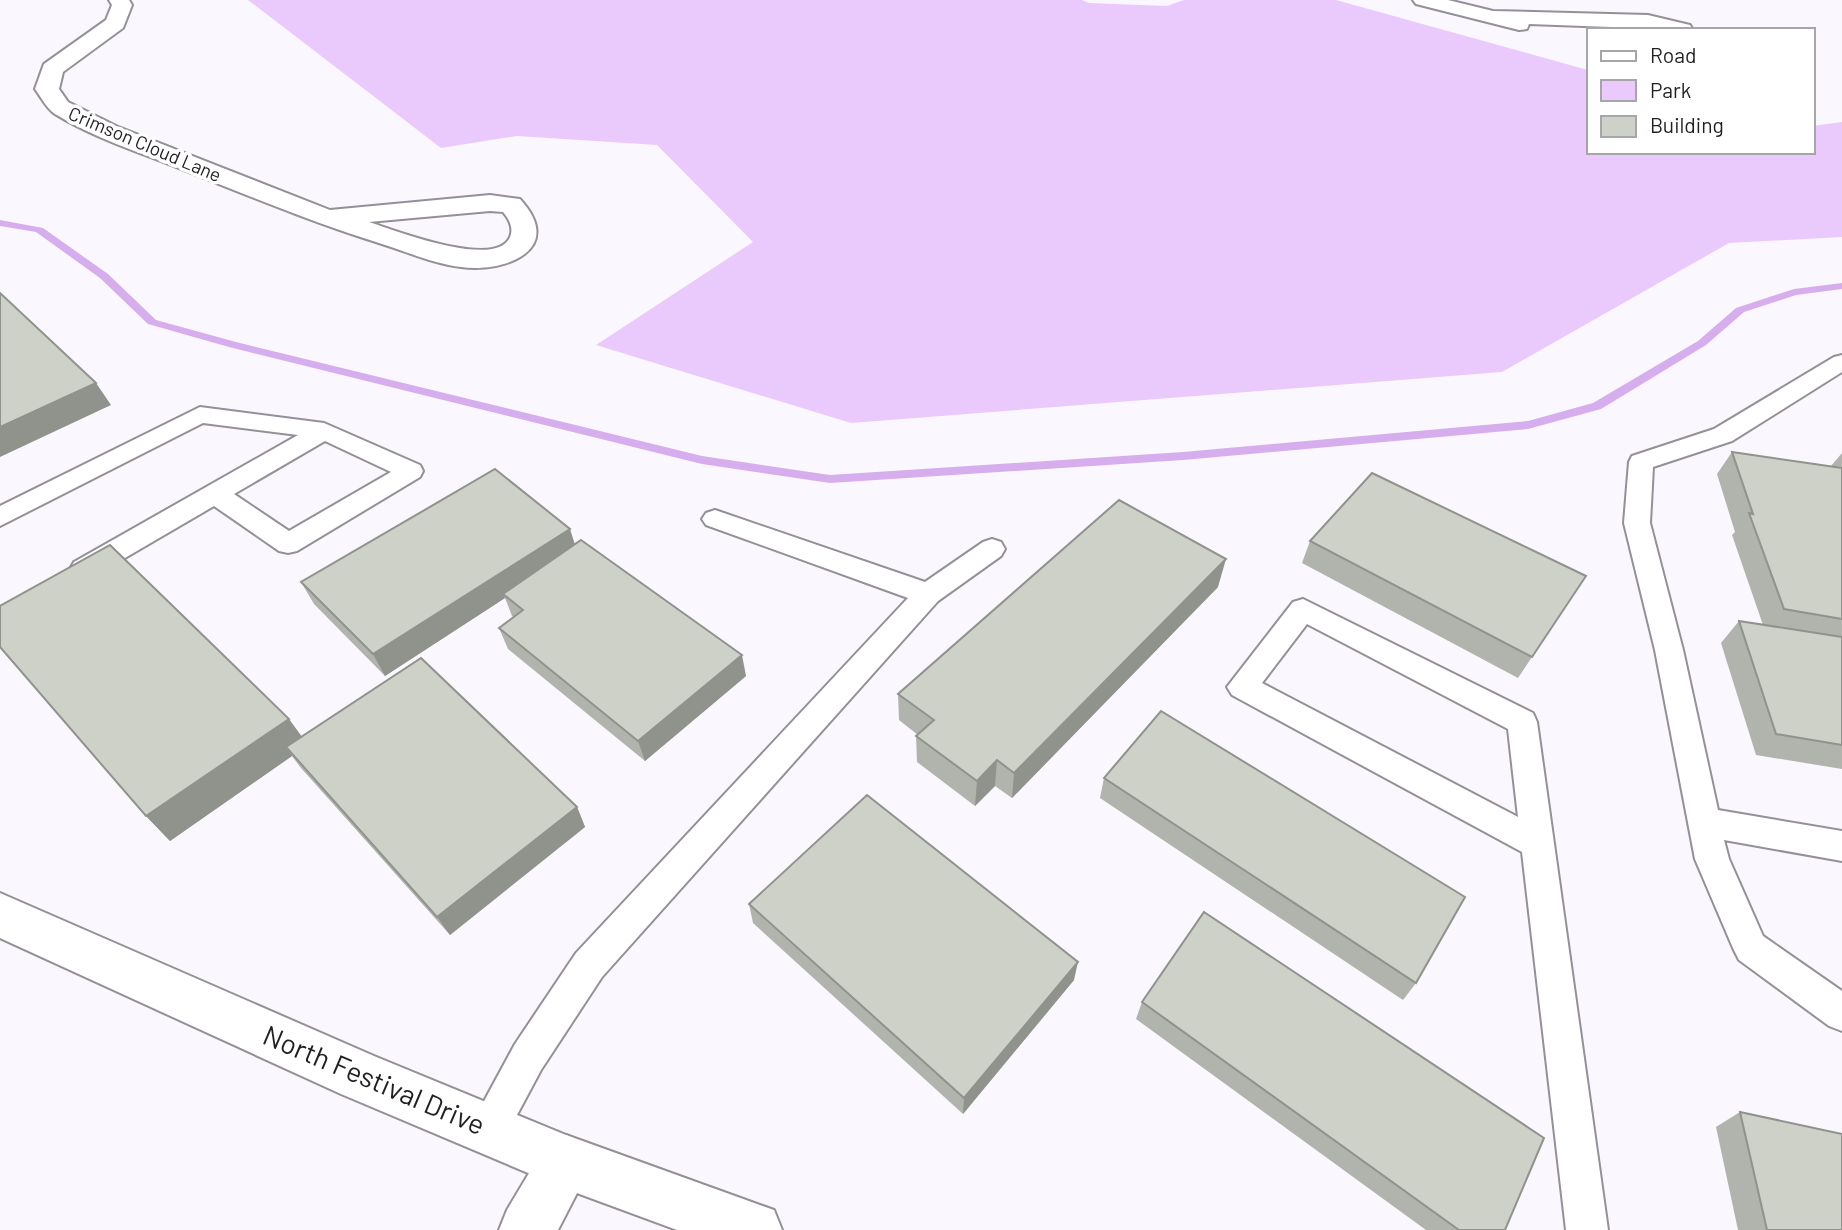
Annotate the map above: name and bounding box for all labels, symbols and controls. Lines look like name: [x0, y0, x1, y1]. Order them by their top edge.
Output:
legend: [1587, 28, 1814, 154]
text: Road: [1650, 42, 1696, 67]
text: Park: [1650, 77, 1691, 102]
street label: Crimson Cloud Lane: [65, 101, 225, 186]
text: Building: [1650, 112, 1724, 137]
street label: North Festival Drive: [258, 1017, 490, 1141]

